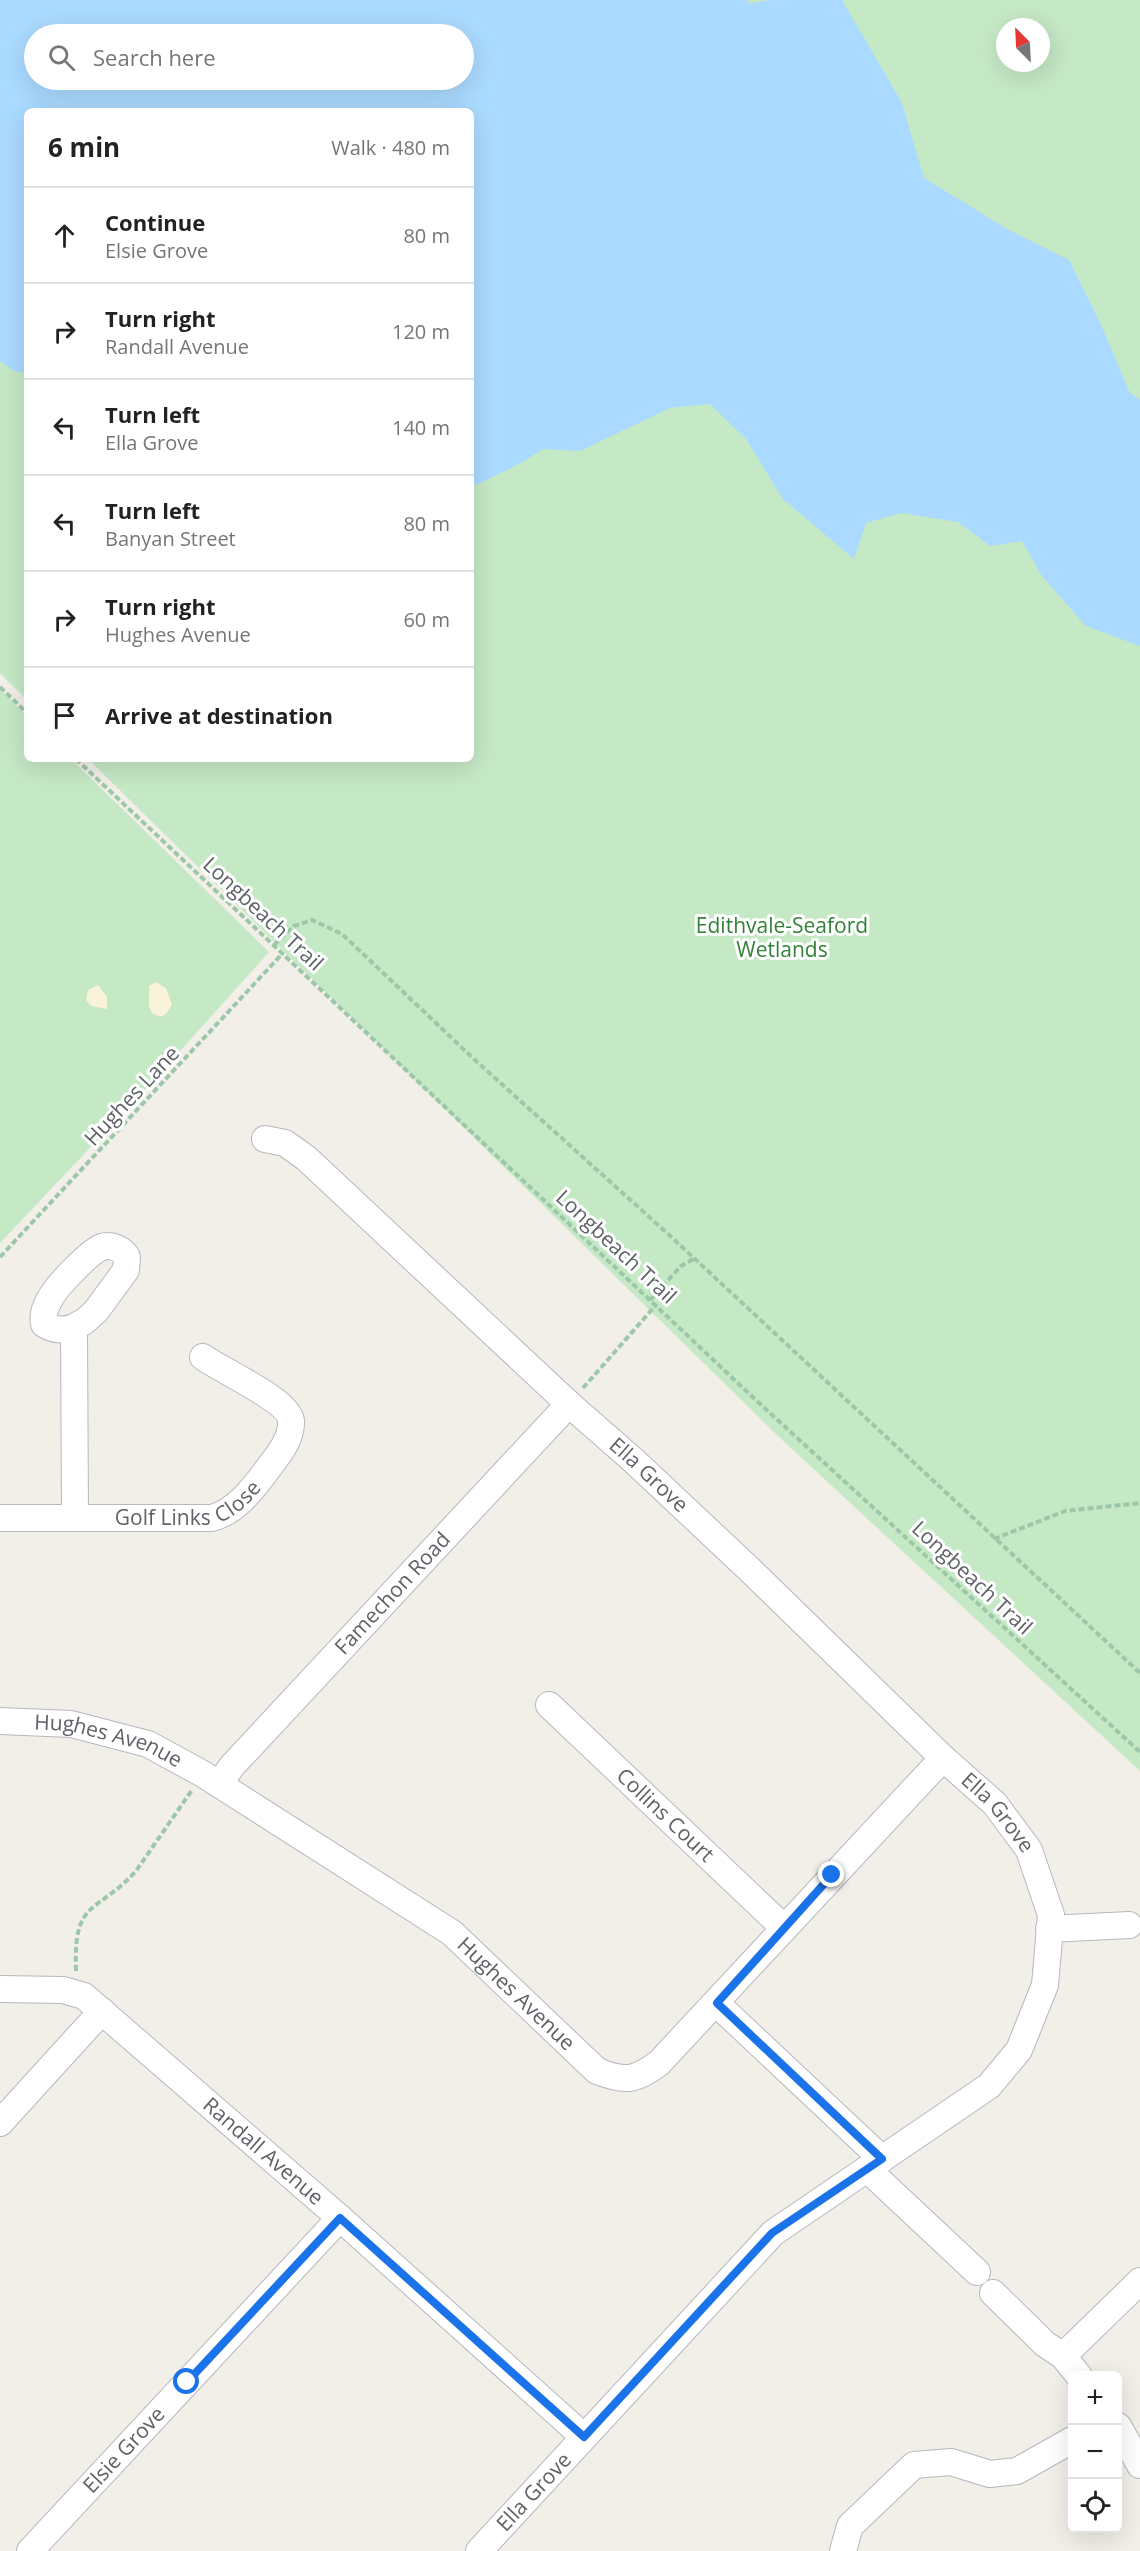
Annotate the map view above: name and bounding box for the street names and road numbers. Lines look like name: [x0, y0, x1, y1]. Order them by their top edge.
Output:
street label: Longbeach Trail: [197, 850, 330, 976]
street label: Hughes Lane: [78, 1039, 185, 1151]
street label: Longbeach Trail: [550, 1183, 683, 1309]
street label: Ella Grove: [604, 1431, 695, 1518]
street label: Golf Links Close: [115, 1474, 267, 1531]
street label: Longbeach Trail: [906, 1514, 1039, 1640]
street label: Famechon Road: [328, 1525, 456, 1660]
street label: Hughes Avenue: [34, 1707, 188, 1773]
street label: Collins Court: [611, 1761, 721, 1868]
street label: Ella Grove: [956, 1766, 1041, 1858]
street label: Hughes Avenue: [452, 1930, 582, 2056]
street label: Randall Avenue: [197, 2090, 330, 2211]
street label: Elsie Grove: [76, 2400, 170, 2499]
street label: Ella Grove: [490, 2446, 577, 2537]

